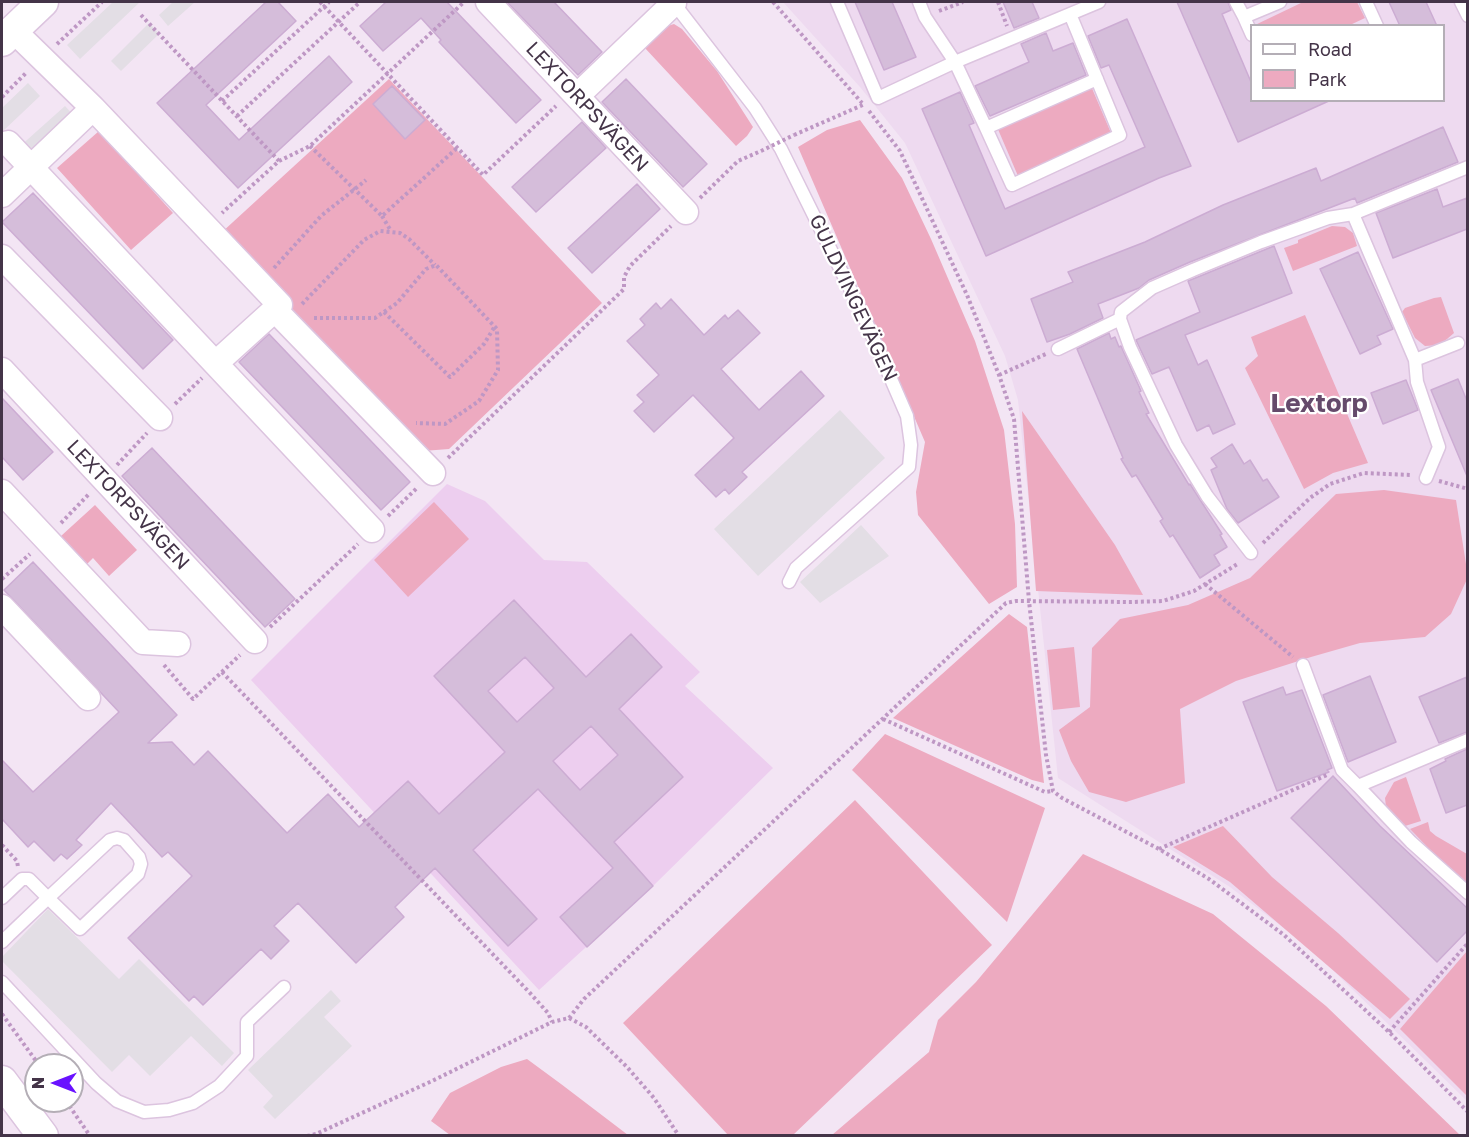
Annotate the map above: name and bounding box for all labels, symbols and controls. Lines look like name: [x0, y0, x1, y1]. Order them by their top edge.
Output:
legend: [1250, 24, 1445, 102]
street label: LEXTORPSVÄGEN: [521, 37, 653, 177]
text: Road: [1308, 38, 1352, 60]
text: Park: [1308, 68, 1347, 90]
street label: GULDVINGEVÄGEN: [804, 211, 902, 385]
district label: Lextorp: [1270, 388, 1368, 420]
street label: LEXTORPSVÄGEN: [62, 435, 194, 575]
north arrow: [24, 1053, 84, 1113]
text: N: [28, 1077, 48, 1089]

